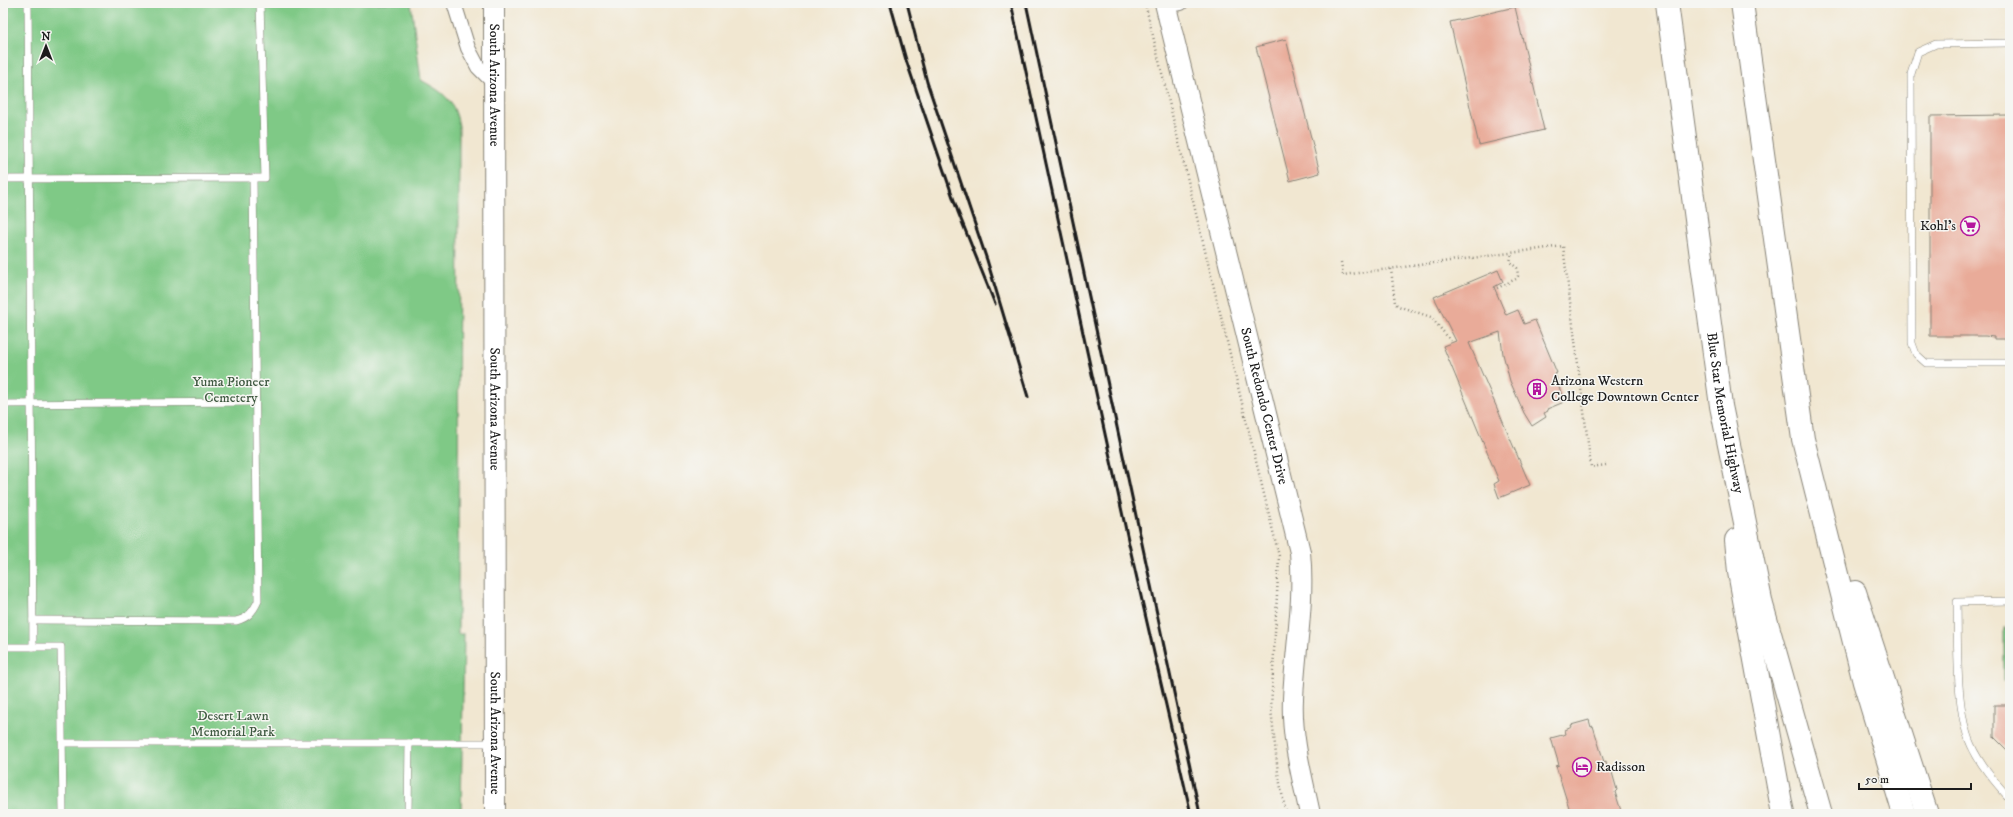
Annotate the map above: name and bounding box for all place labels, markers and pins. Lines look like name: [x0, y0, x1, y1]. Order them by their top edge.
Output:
supermarket icon: Kohl's: [1959, 215, 1981, 237]
place label: Kohl's: [1920, 217, 1956, 235]
place label: Arizona Western College Downtown Center: [1551, 372, 1699, 406]
building icon: Arizona Western College Downtown Center: [1526, 378, 1548, 400]
hotel icon: Radisson: [1571, 756, 1593, 778]
place label: Radisson: [1596, 758, 1646, 776]

